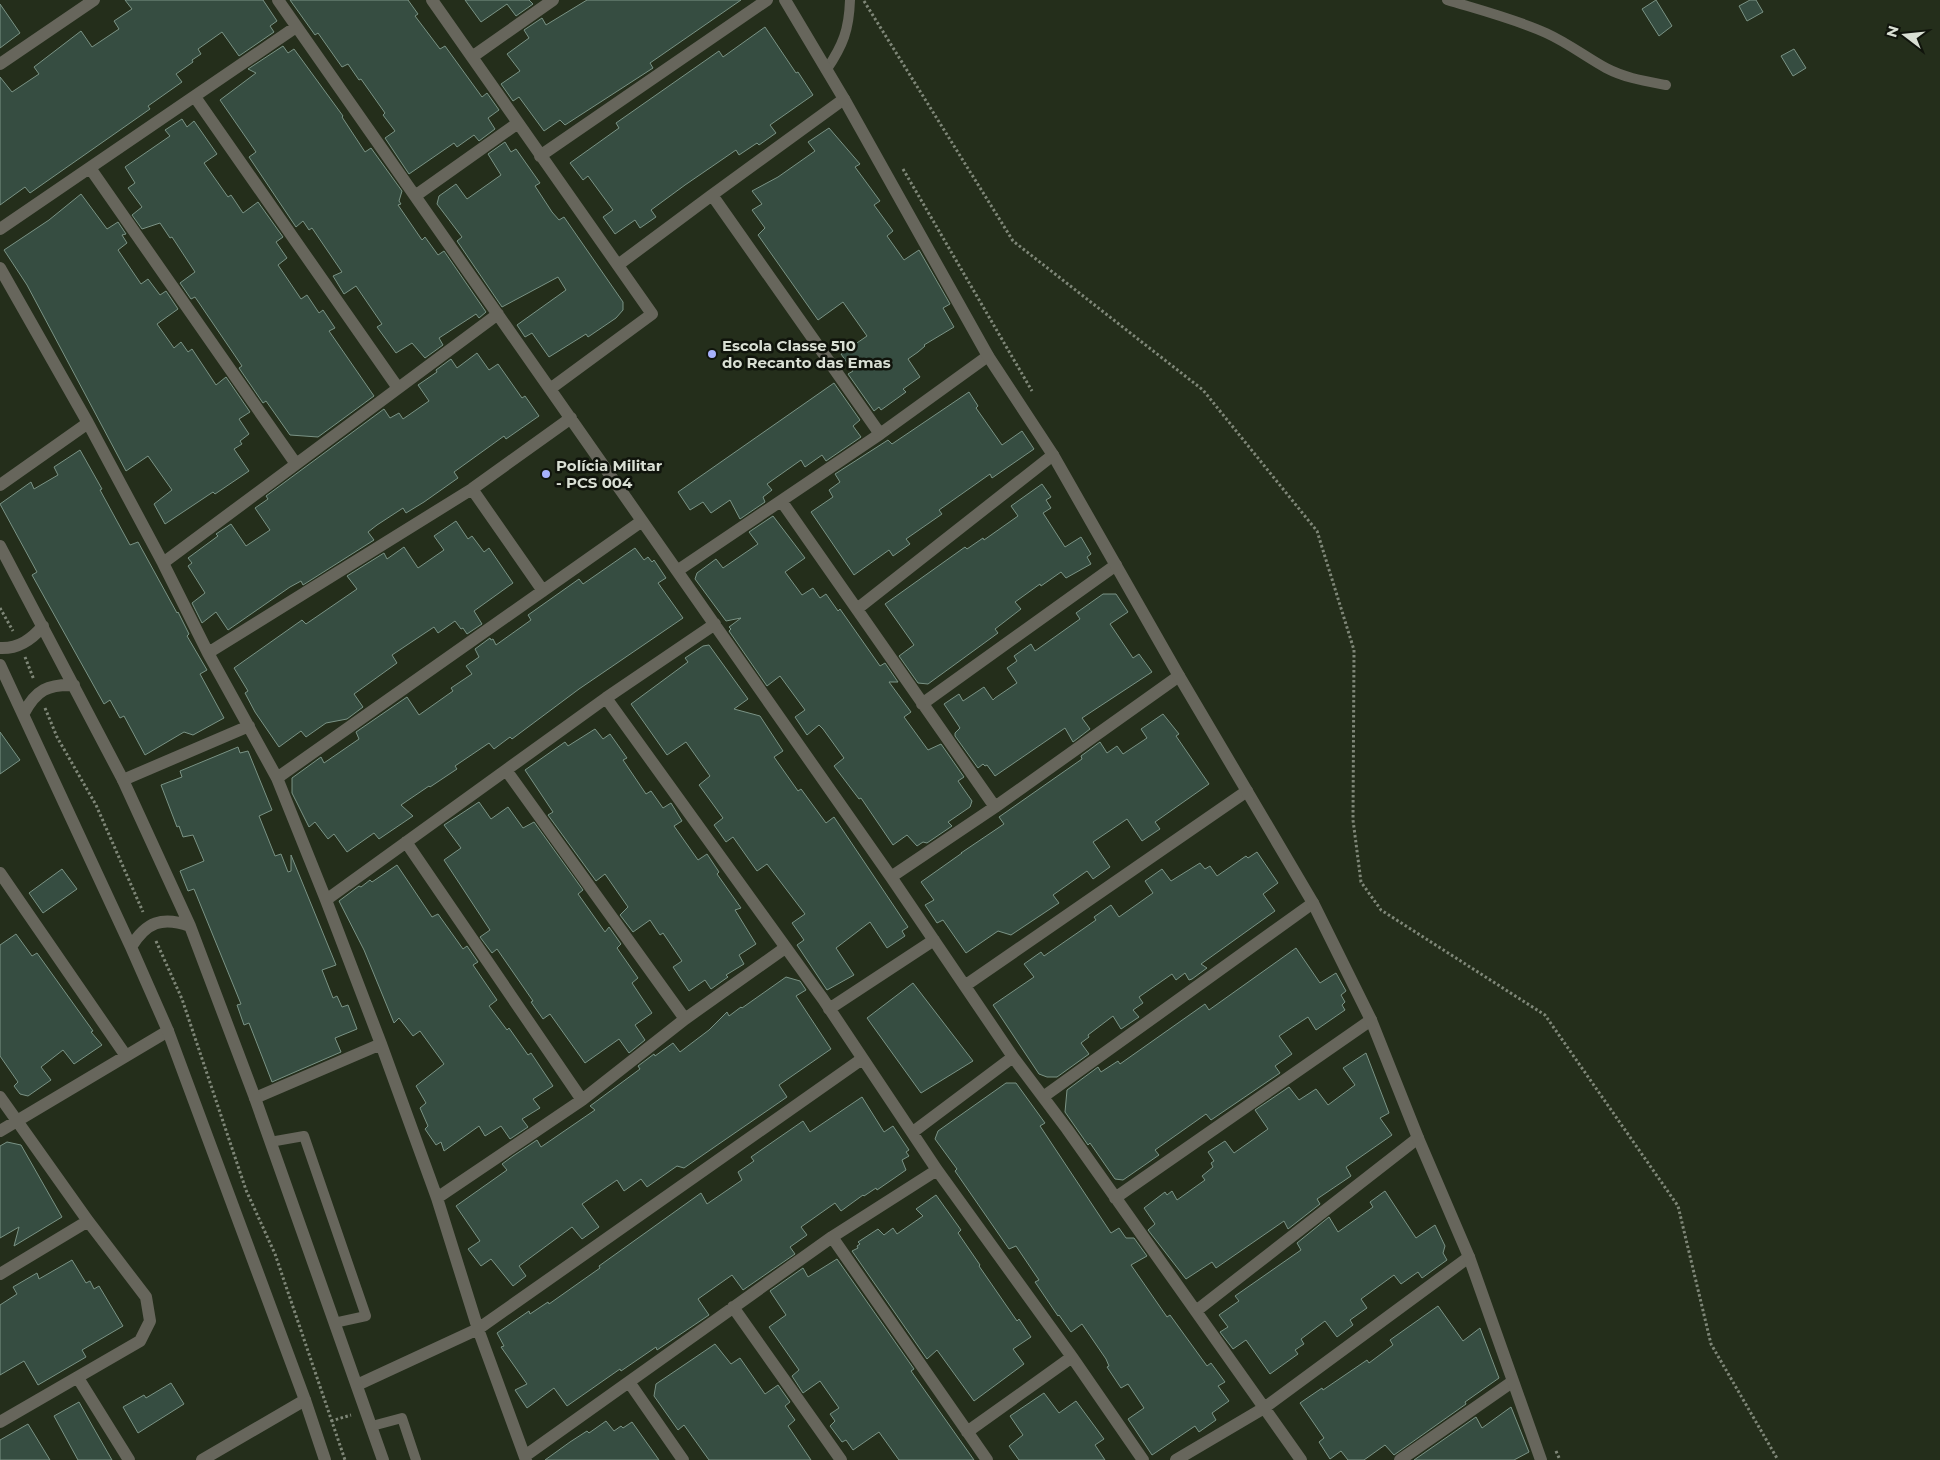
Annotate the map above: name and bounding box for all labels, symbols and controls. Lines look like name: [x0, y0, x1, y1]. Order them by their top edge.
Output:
north arrow: [1880, 10, 1930, 60]
text: N: [1882, 23, 1903, 39]
place label: Escola Classe 510 do Recanto das Emas: [722, 336, 891, 372]
marker: Escola Classe 510 do Recanto das Emas: [706, 348, 718, 360]
place label: Polícia Militar - PCS 004: [556, 456, 663, 492]
marker: Polícia Militar - PCS 004: [540, 468, 552, 480]

